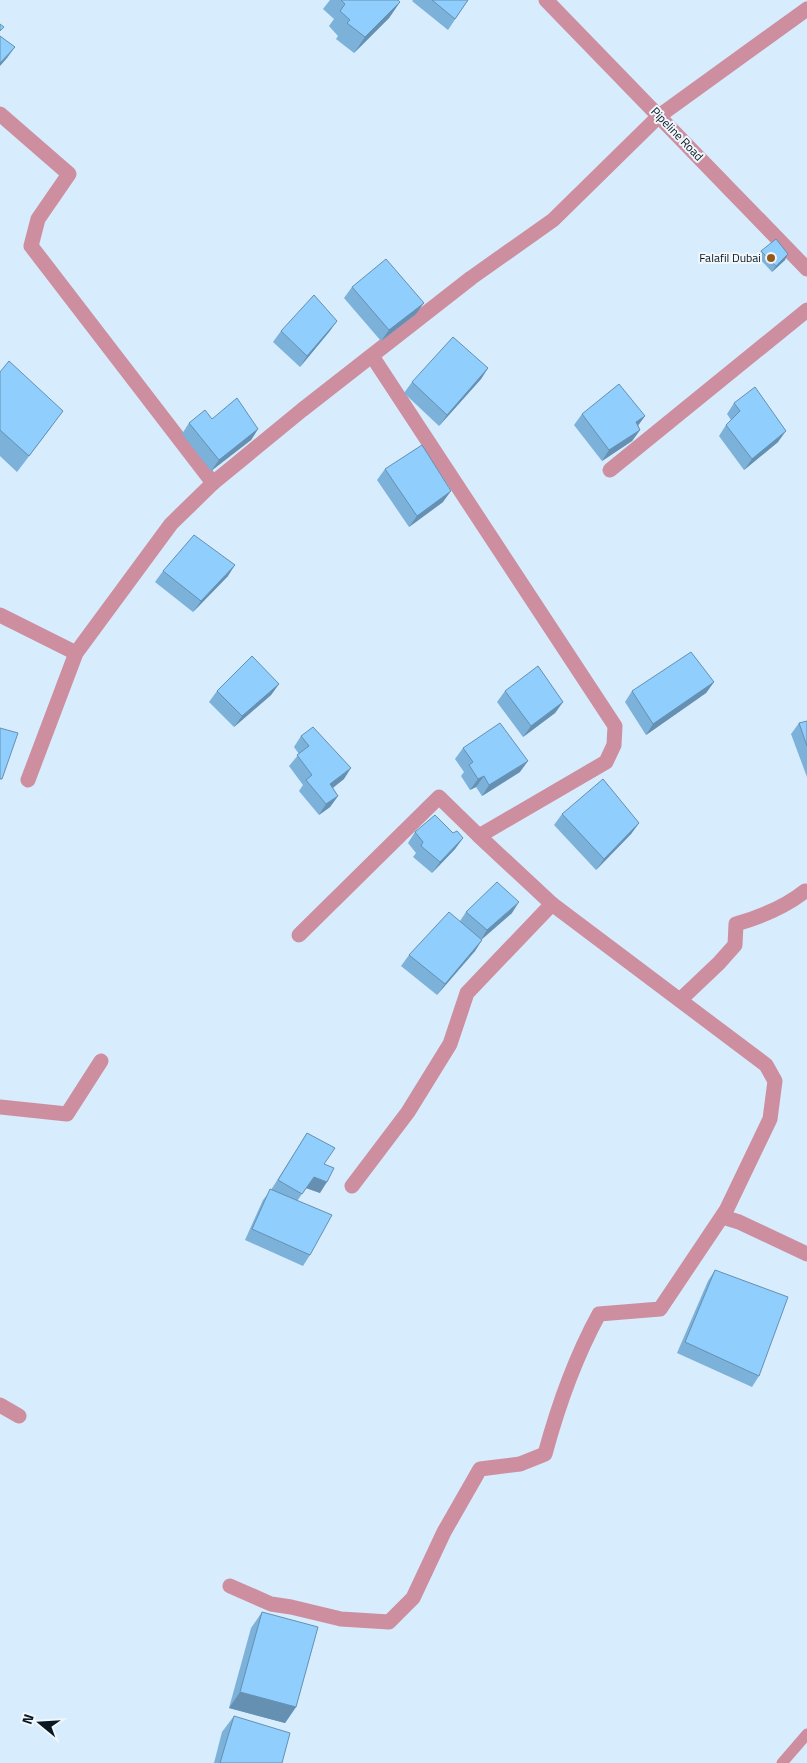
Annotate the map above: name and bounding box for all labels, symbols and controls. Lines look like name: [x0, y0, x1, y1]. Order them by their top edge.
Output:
street label: Pipeline Road: [647, 102, 708, 165]
place label: Falafil Dubai: [699, 248, 761, 267]
marker: Falafil Dubai: [765, 252, 777, 264]
north arrow: [15, 1698, 65, 1748]
text: N: [16, 1711, 39, 1727]

